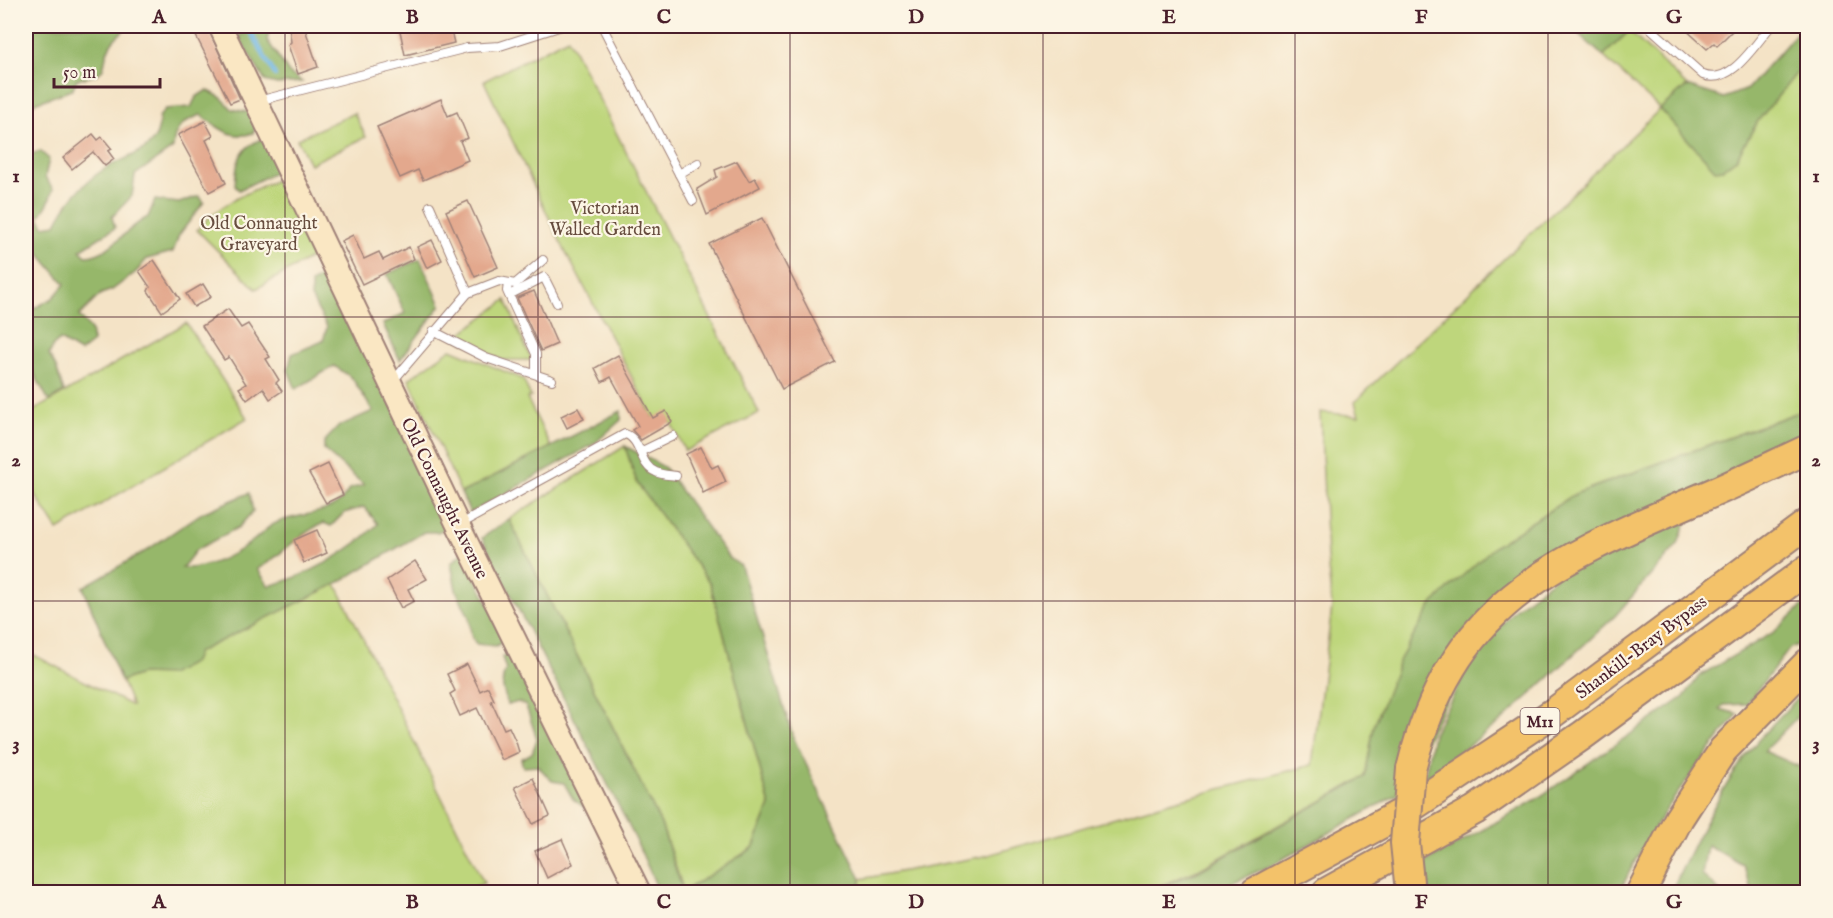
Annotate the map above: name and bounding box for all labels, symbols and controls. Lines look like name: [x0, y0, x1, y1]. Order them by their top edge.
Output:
text: A: [151, 5, 167, 30]
text: B: [405, 5, 419, 30]
text: C: [657, 5, 671, 30]
text: D: [908, 5, 924, 30]
text: E: [1162, 5, 1176, 30]
text: F: [1415, 5, 1428, 30]
text: G: [1666, 5, 1683, 30]
scale bar: [54, 51, 160, 89]
text: 50 m: [63, 62, 96, 85]
text: 1: [12, 164, 20, 189]
text: 1: [1812, 164, 1820, 189]
park label: Victorian Walled Garden: [549, 198, 661, 242]
park label: Old Connaught Graveyard: [200, 213, 318, 257]
street label: Old Connaught Avenue: [395, 414, 493, 583]
text: 2: [11, 448, 21, 473]
text: 2: [1811, 448, 1821, 473]
street label: Shankill-Bray Bypass: [1572, 591, 1712, 705]
road number: M11: [1520, 708, 1560, 734]
text: 3: [12, 732, 20, 757]
text: 3: [1812, 732, 1820, 757]
text: A: [151, 890, 167, 915]
text: B: [405, 890, 419, 915]
text: C: [657, 890, 671, 915]
text: D: [908, 890, 924, 915]
text: E: [1162, 890, 1176, 915]
text: F: [1415, 890, 1428, 915]
text: G: [1666, 890, 1683, 915]

